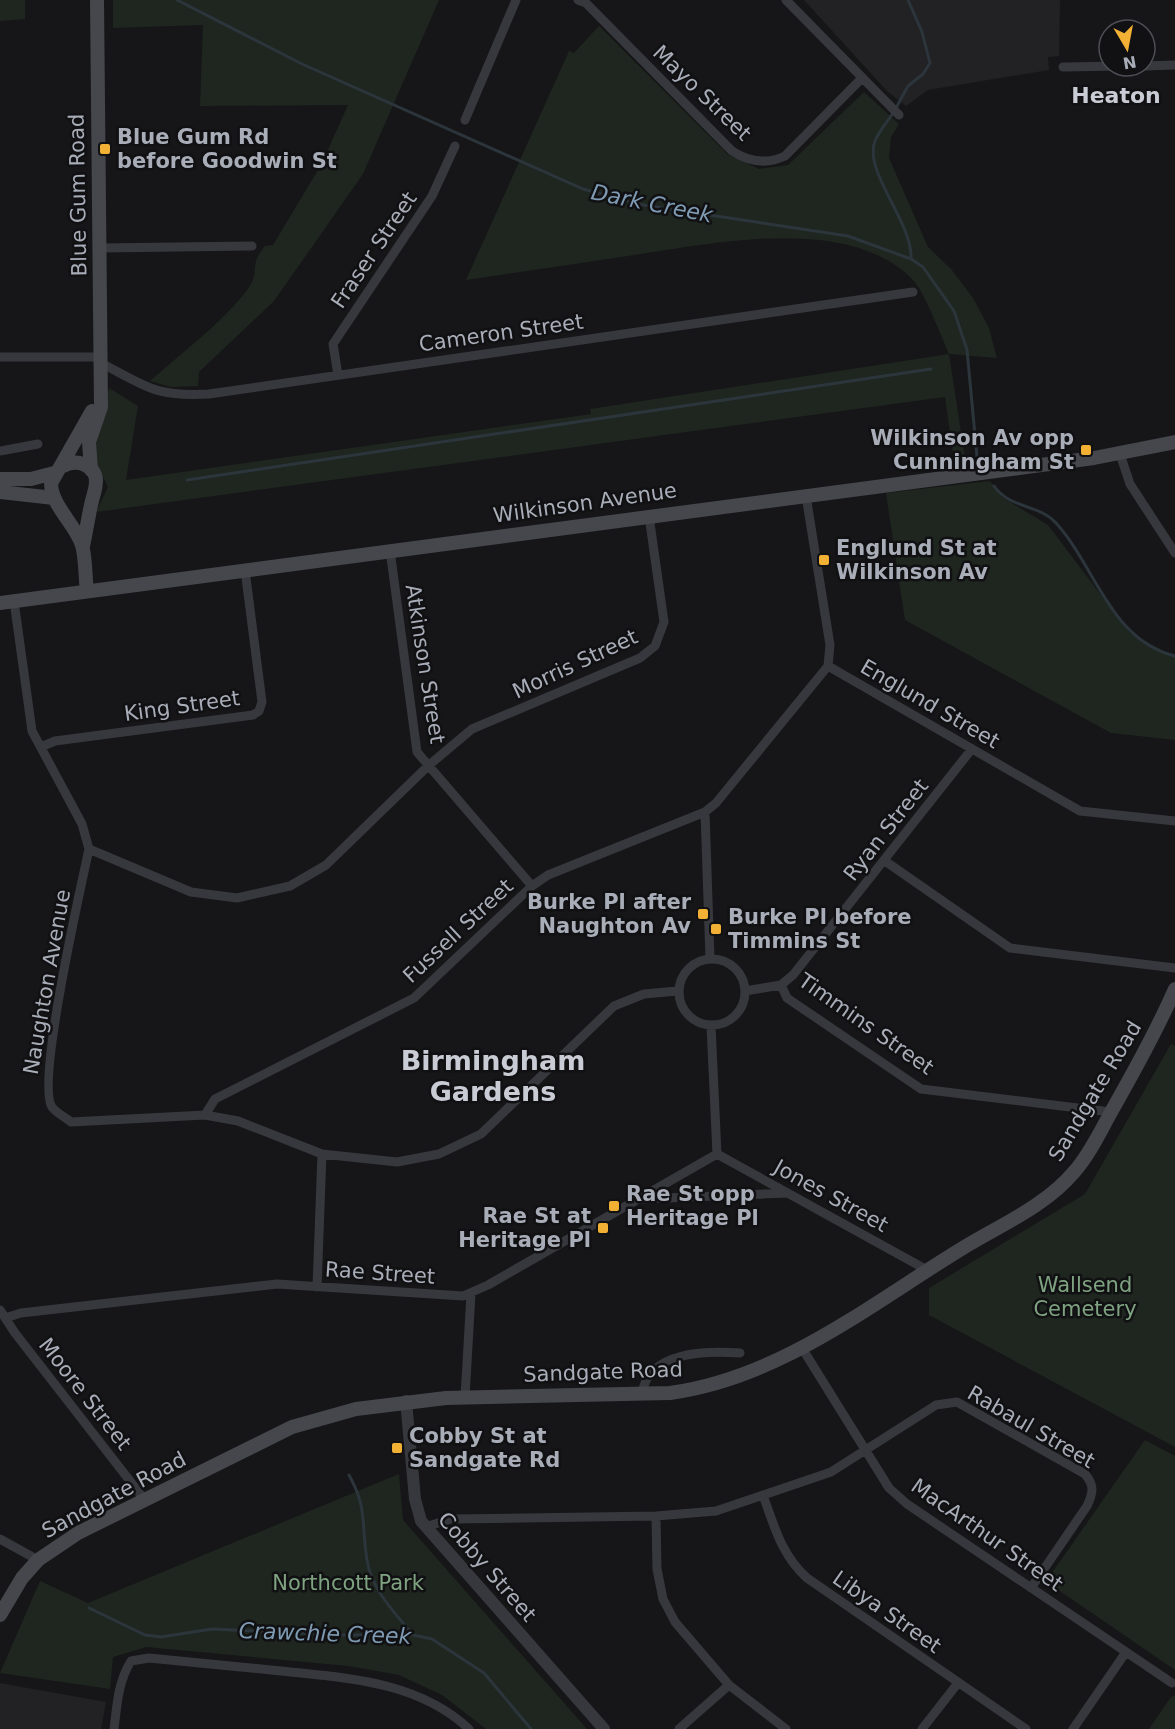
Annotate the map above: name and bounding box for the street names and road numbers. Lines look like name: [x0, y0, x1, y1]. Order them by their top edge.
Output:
street label: Mayo Street: [648, 40, 756, 146]
street label: Blue Gum Road: [65, 114, 91, 276]
street label: Fraser Street: [326, 187, 422, 313]
street label: Cameron Street: [417, 310, 585, 356]
street label: Wilkinson Avenue: [492, 478, 678, 528]
street label: Atkinson Street: [401, 583, 449, 745]
street label: Morris Street: [509, 625, 641, 703]
street label: Englund Street: [856, 655, 1004, 753]
street label: King Street: [123, 686, 241, 726]
street label: Ryan Street: [839, 774, 933, 886]
street label: Fussell Street: [398, 874, 518, 988]
street label: Naughton Avenue: [19, 888, 75, 1076]
street label: Timmins Street: [793, 968, 938, 1080]
street label: Sandgate Road: [1044, 1016, 1146, 1166]
street label: Jones Street: [768, 1154, 892, 1237]
street label: Rae Street: [324, 1257, 436, 1289]
street label: Moore Street: [34, 1333, 136, 1455]
street label: Sandgate Road: [523, 1357, 683, 1387]
street label: Rabaul Street: [963, 1381, 1099, 1473]
street label: Sandgate Road: [38, 1447, 190, 1543]
street label: MacArthur Street: [907, 1474, 1067, 1596]
street label: Cobby Street: [433, 1507, 541, 1627]
street label: Libya Street: [828, 1566, 946, 1658]

